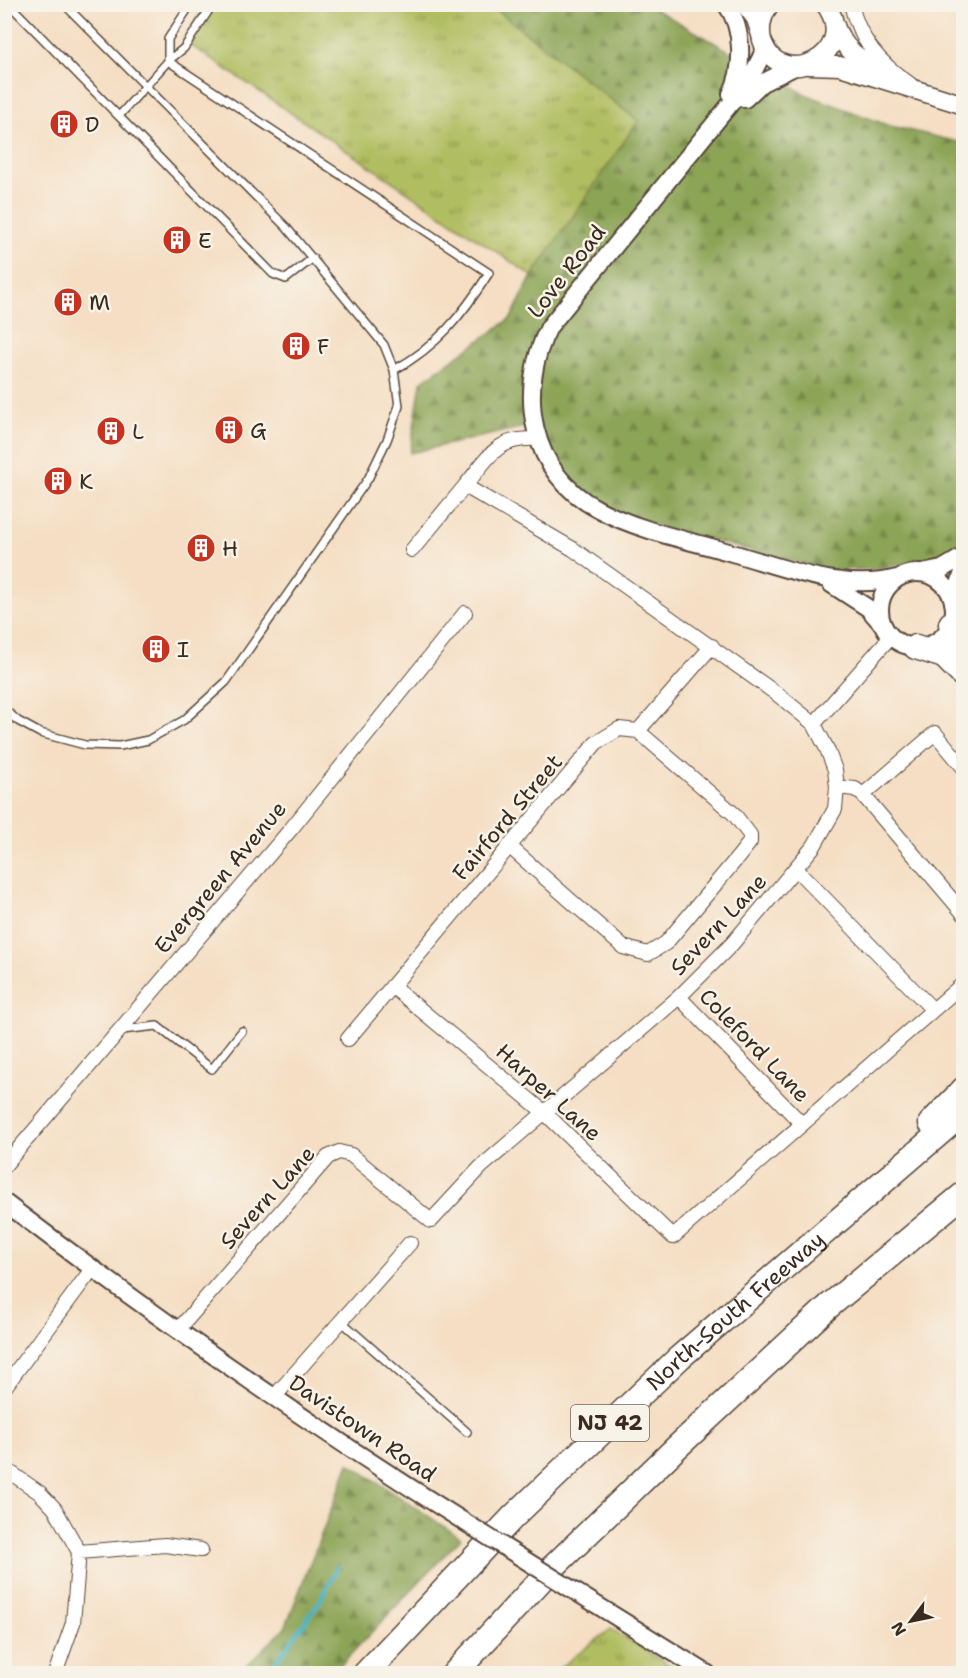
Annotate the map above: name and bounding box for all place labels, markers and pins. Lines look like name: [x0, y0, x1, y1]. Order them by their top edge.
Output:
building icon: D: [48, 108, 80, 140]
place label: D: [85, 110, 100, 139]
building icon: E: [161, 224, 193, 256]
place label: E: [198, 226, 212, 255]
building icon: M: [52, 286, 84, 318]
place label: M: [89, 288, 110, 317]
building icon: F: [280, 330, 312, 362]
place label: F: [317, 332, 329, 361]
building icon: G: [213, 414, 245, 446]
building icon: L: [95, 415, 127, 447]
place label: G: [250, 416, 267, 445]
place label: L: [132, 417, 144, 446]
building icon: K: [42, 465, 74, 497]
place label: K: [79, 467, 93, 496]
building icon: H: [185, 532, 217, 564]
place label: H: [222, 534, 238, 563]
building icon: I: [140, 633, 172, 665]
place label: I: [177, 635, 189, 664]

